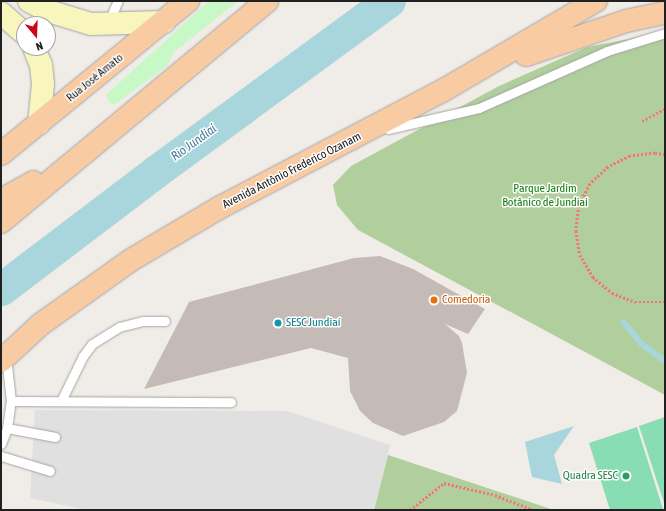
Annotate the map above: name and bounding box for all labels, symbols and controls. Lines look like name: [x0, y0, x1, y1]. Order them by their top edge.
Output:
north arrow: [16, 16, 56, 56]
text: N: [35, 40, 45, 53]
street label: Rua José Amato: [64, 51, 126, 105]
water label: Rio Jundiaí: [168, 121, 220, 165]
street label: Avenida Antônio Frederico Ozanam: [220, 130, 364, 212]
park label: Parque Jardim Botânico de Jundiaí: [502, 182, 588, 210]
place label: Comedoria: [442, 293, 490, 307]
marker: Comedoria: [429, 295, 439, 305]
place label: SESC Jundiaí: [286, 316, 340, 330]
marker: SESC Jundiaí: [273, 318, 283, 328]
place label: Quadra SESC: [563, 469, 618, 483]
marker: Quadra SESC: [621, 471, 631, 481]

